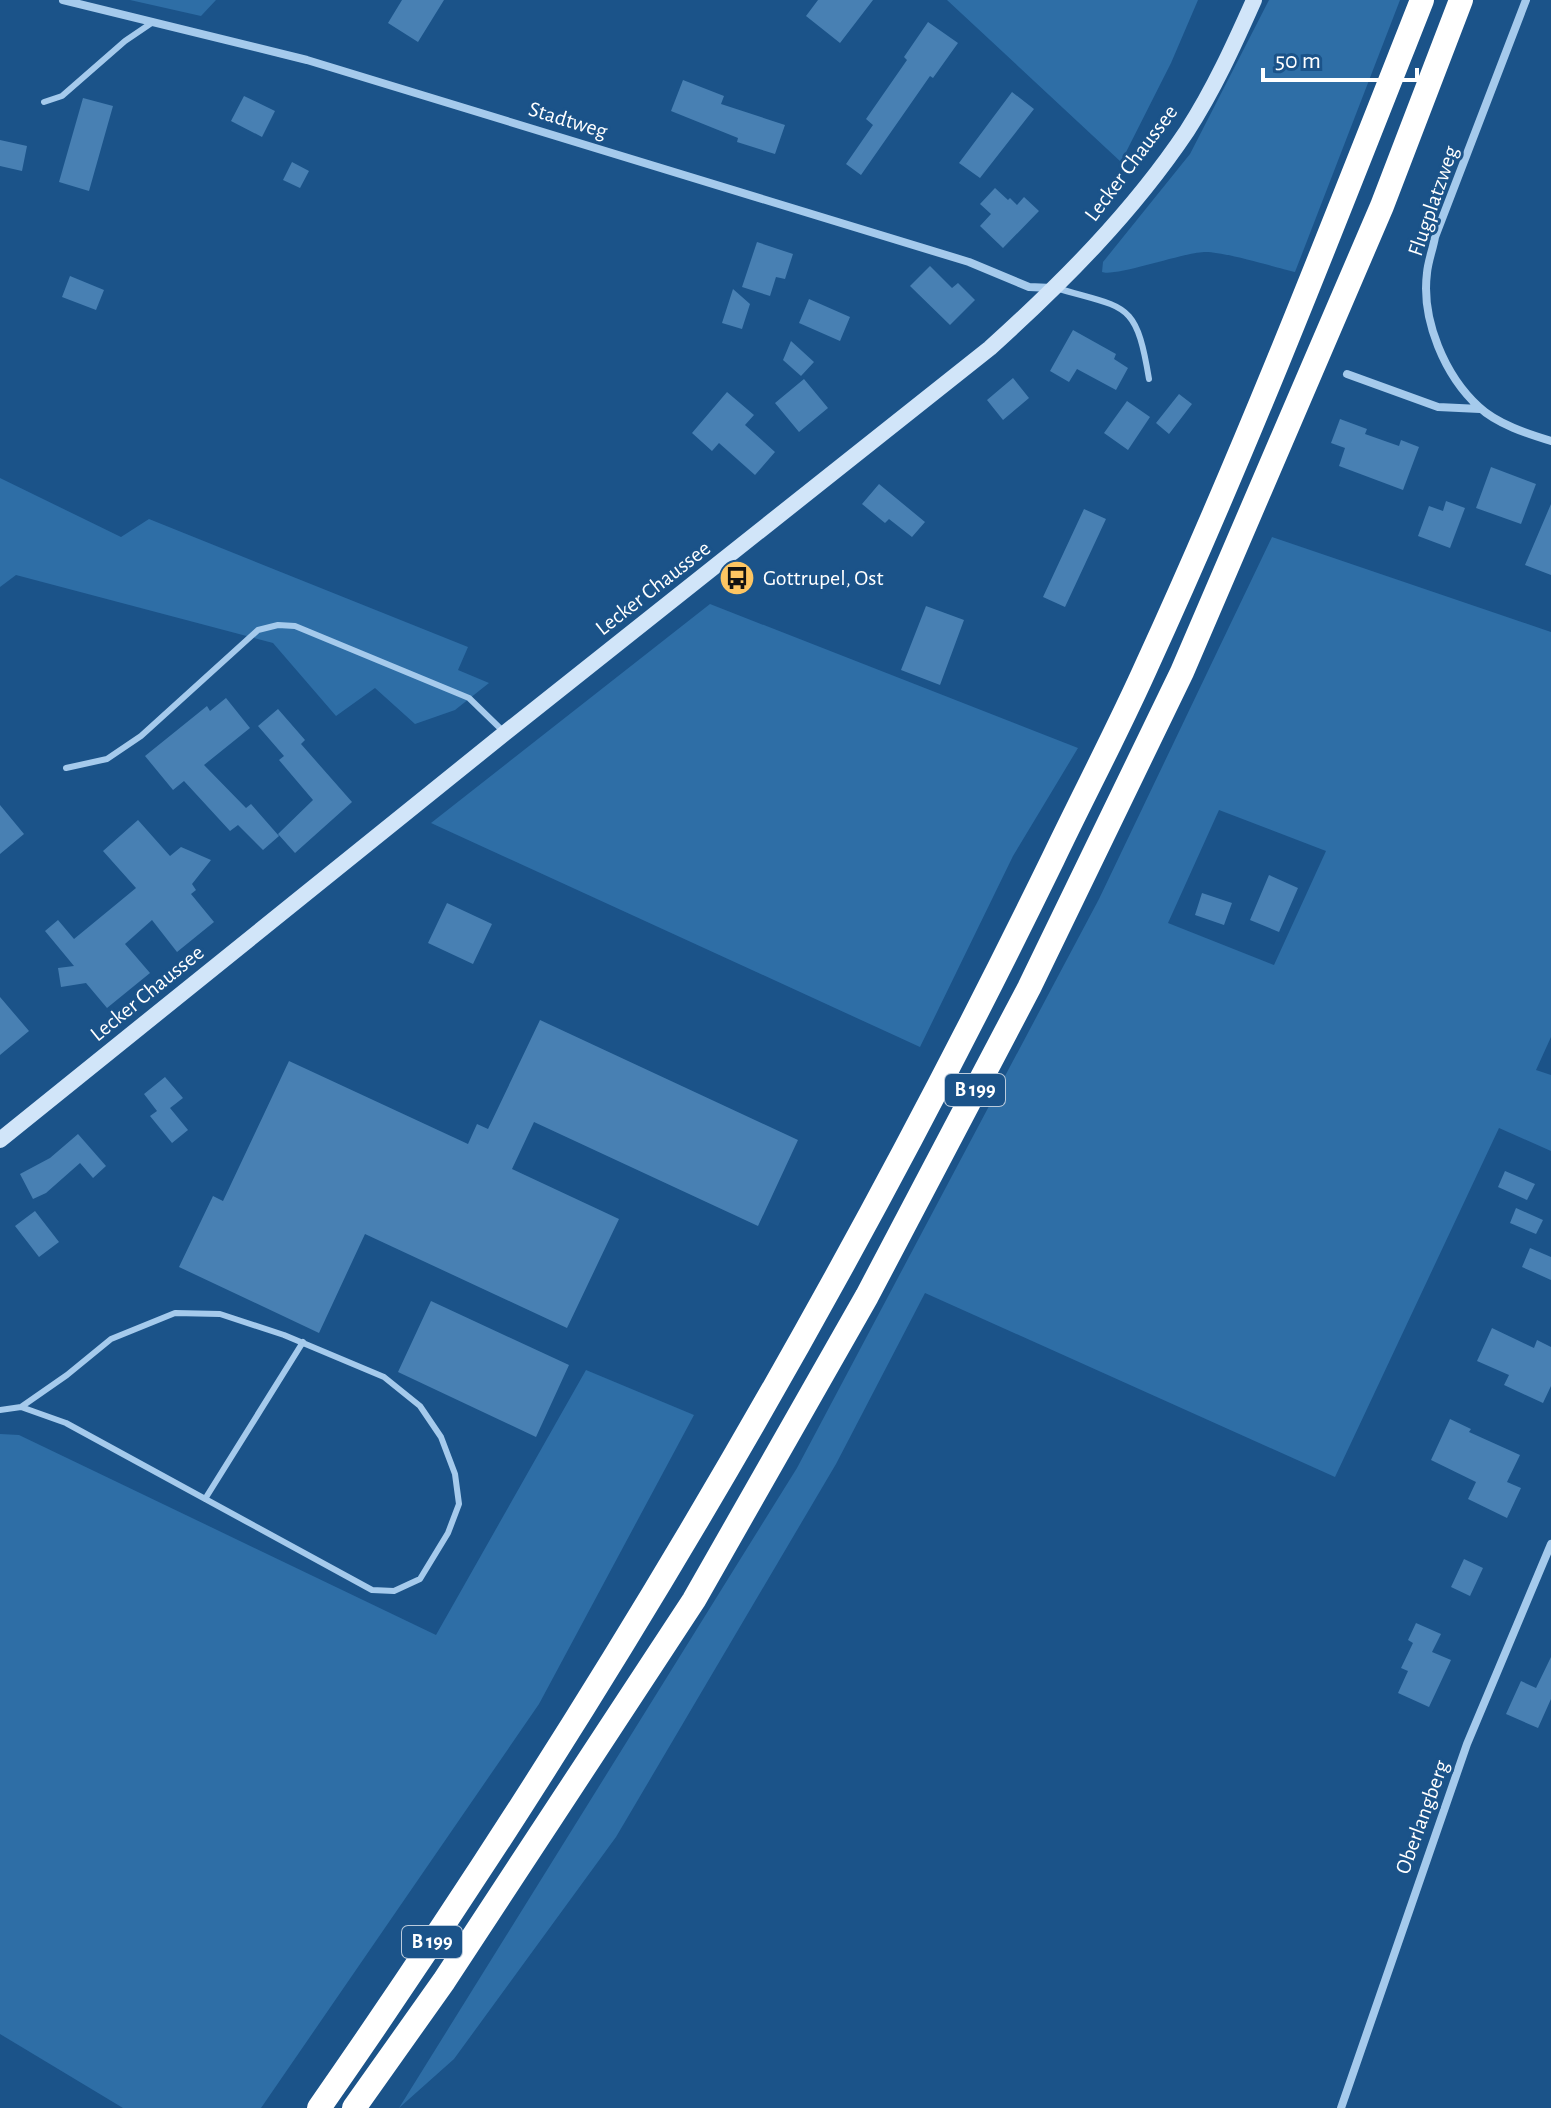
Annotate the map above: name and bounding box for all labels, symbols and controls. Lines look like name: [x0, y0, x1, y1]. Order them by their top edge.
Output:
scale bar: [1263, 32, 1417, 82]
text: 50 m: [1275, 49, 1321, 73]
street label: Stadtweg: [526, 98, 610, 142]
street label: Lecker Chaussee: [1080, 101, 1182, 225]
street label: Flugplatzweg: [1404, 143, 1462, 259]
street label: Lecker Chaussee: [592, 537, 714, 639]
bus stop icon: Gottrupel, Ost: [718, 559, 756, 597]
place label: Gottrupel, Ost: [763, 567, 884, 589]
street label: Lecker Chaussee: [86, 941, 208, 1045]
road number: B 199: [945, 1074, 1005, 1106]
street label: Oberlangberg: [1391, 1757, 1453, 1877]
road number: B 199: [402, 1926, 462, 1958]

